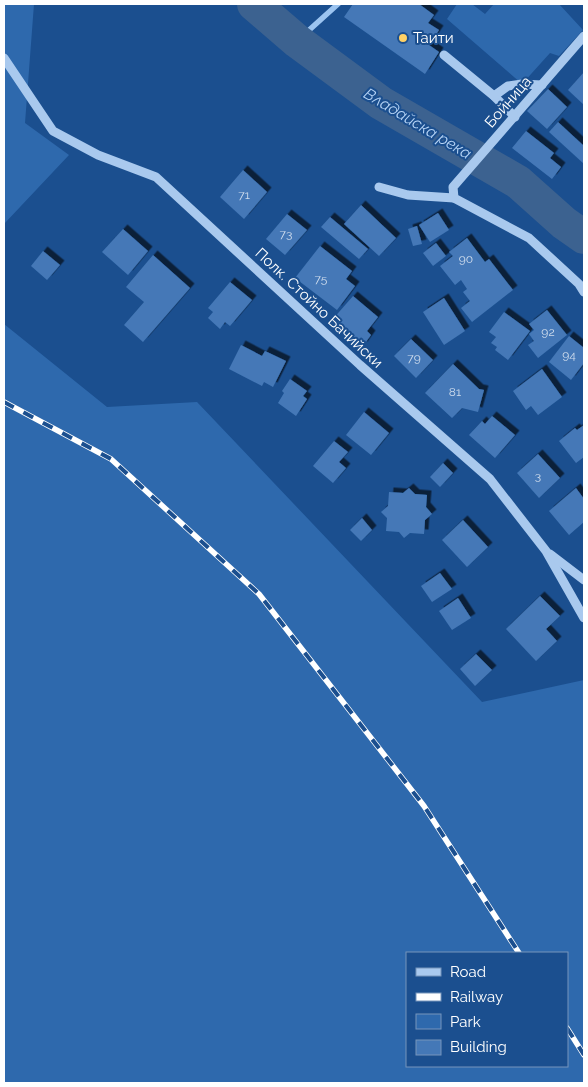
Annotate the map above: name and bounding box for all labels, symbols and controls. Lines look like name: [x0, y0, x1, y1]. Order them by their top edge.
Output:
place label: Таити: [413, 29, 454, 47]
marker: Таити: [397, 32, 409, 44]
street label: Бойница: [481, 73, 535, 131]
water label: Владайска река: [361, 84, 475, 163]
house number: 71: [238, 188, 250, 202]
house number: 73: [280, 227, 292, 241]
street label: Полк. Стойно Бачийски: [251, 244, 387, 372]
house number: 90: [459, 252, 473, 266]
house number: 75: [315, 272, 328, 286]
house number: 92: [541, 325, 555, 339]
house number: 94: [562, 348, 576, 362]
house number: 79: [407, 351, 421, 365]
house number: 81: [449, 385, 461, 399]
house number: 3: [535, 469, 541, 483]
legend: [406, 952, 568, 1067]
text: Road: [450, 963, 486, 981]
text: Railway: [450, 988, 503, 1006]
text: Park: [450, 1013, 481, 1031]
text: Building: [450, 1038, 507, 1056]

